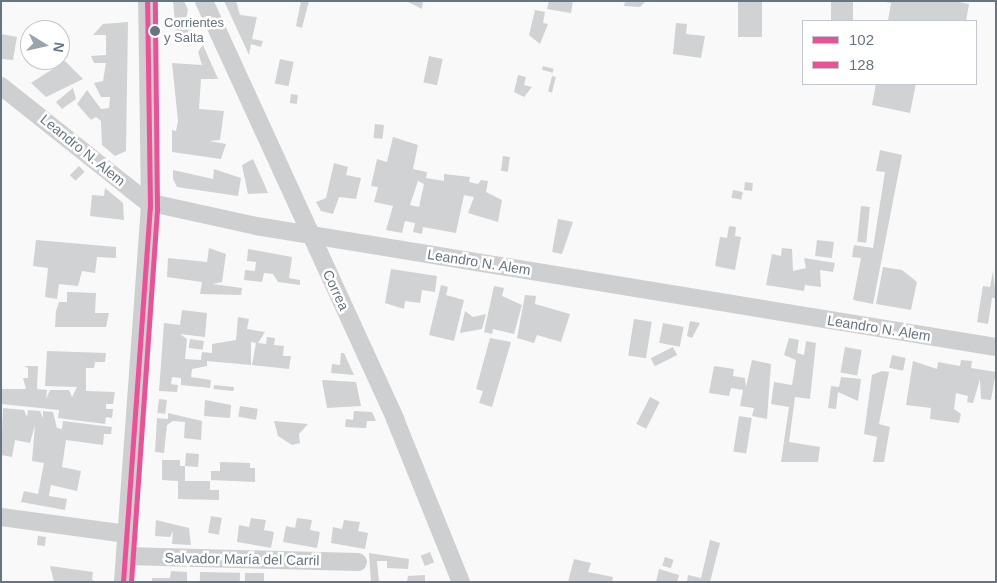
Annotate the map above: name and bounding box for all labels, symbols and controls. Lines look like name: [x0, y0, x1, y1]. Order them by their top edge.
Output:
place label: Corrientes y Salta: [164, 16, 224, 47]
north arrow: [20, 20, 70, 70]
legend: [802, 20, 977, 85]
marker: Corrientes y Salta: [150, 26, 160, 36]
text: 102: [849, 31, 874, 48]
text: N: [50, 41, 68, 53]
text: 128: [849, 56, 874, 73]
street label: Leandro N. Alem: [37, 110, 129, 190]
street label: Leandro N. Alem: [426, 245, 532, 279]
street label: Correa: [319, 267, 353, 313]
street label: Leandro N. Alem: [826, 311, 932, 345]
street label: Salvador María del Carril: [164, 549, 320, 569]

